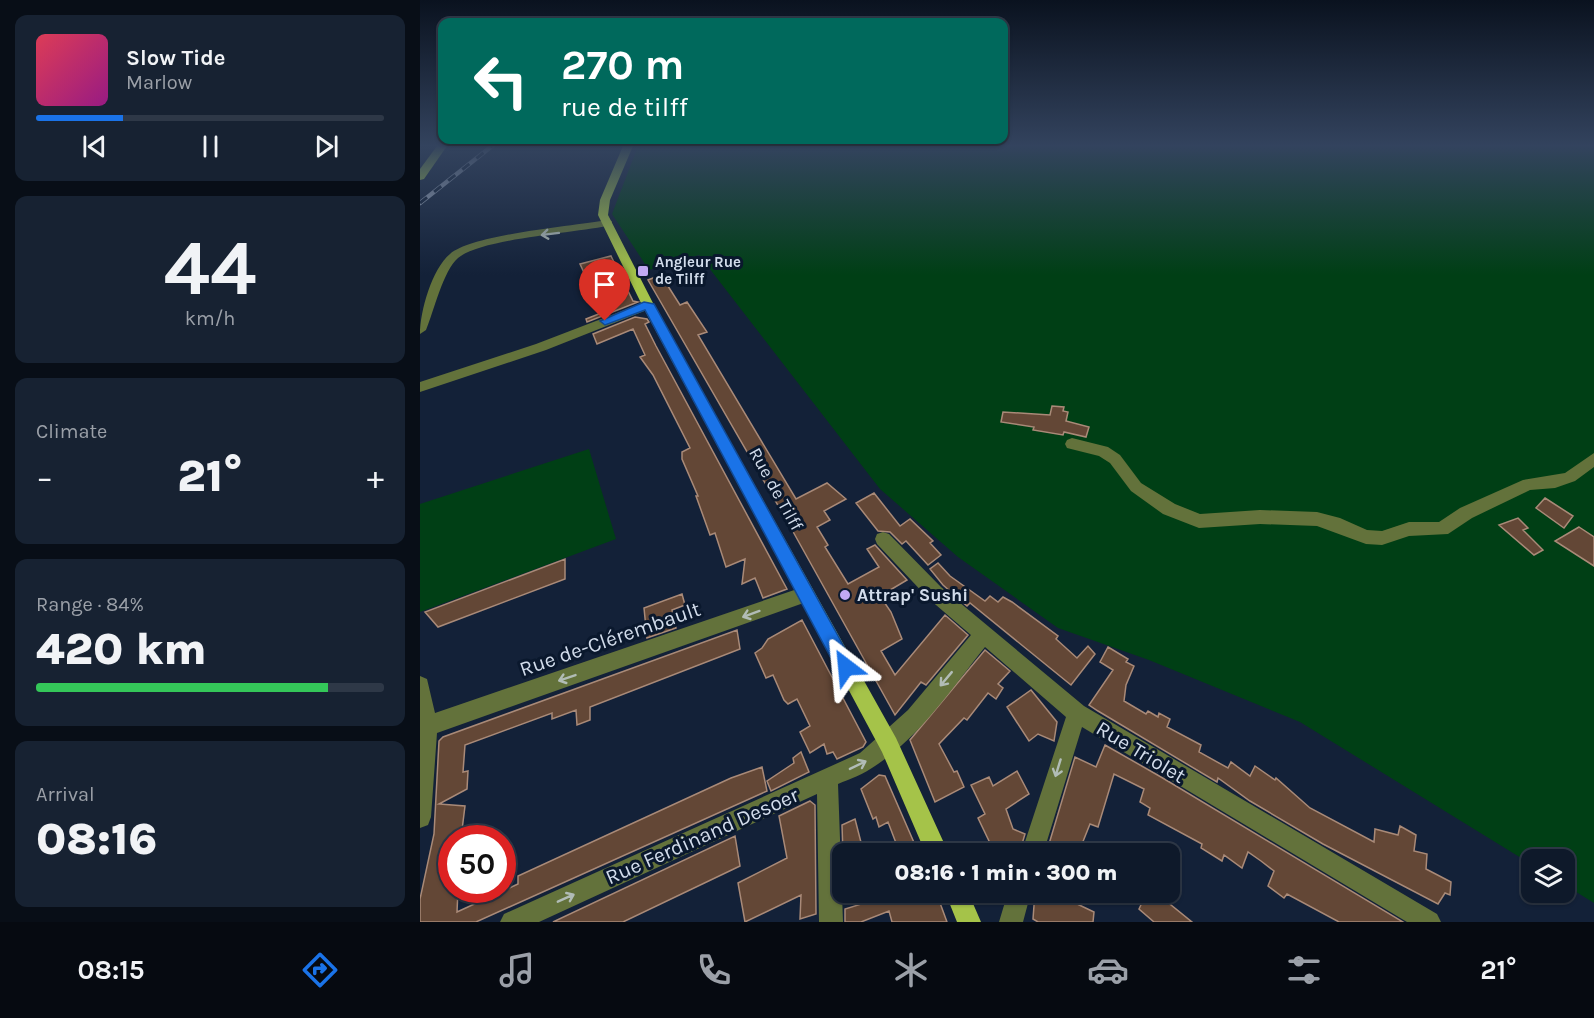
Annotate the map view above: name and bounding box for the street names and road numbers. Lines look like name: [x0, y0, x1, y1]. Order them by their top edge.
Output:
street label: Rue de Tilff: [744, 444, 808, 535]
street label: Rue de-Clérembault: [516, 597, 704, 681]
street label: Rue Triolet: [1092, 716, 1190, 788]
street label: Rue Ferdinand Desoer: [602, 782, 803, 889]

